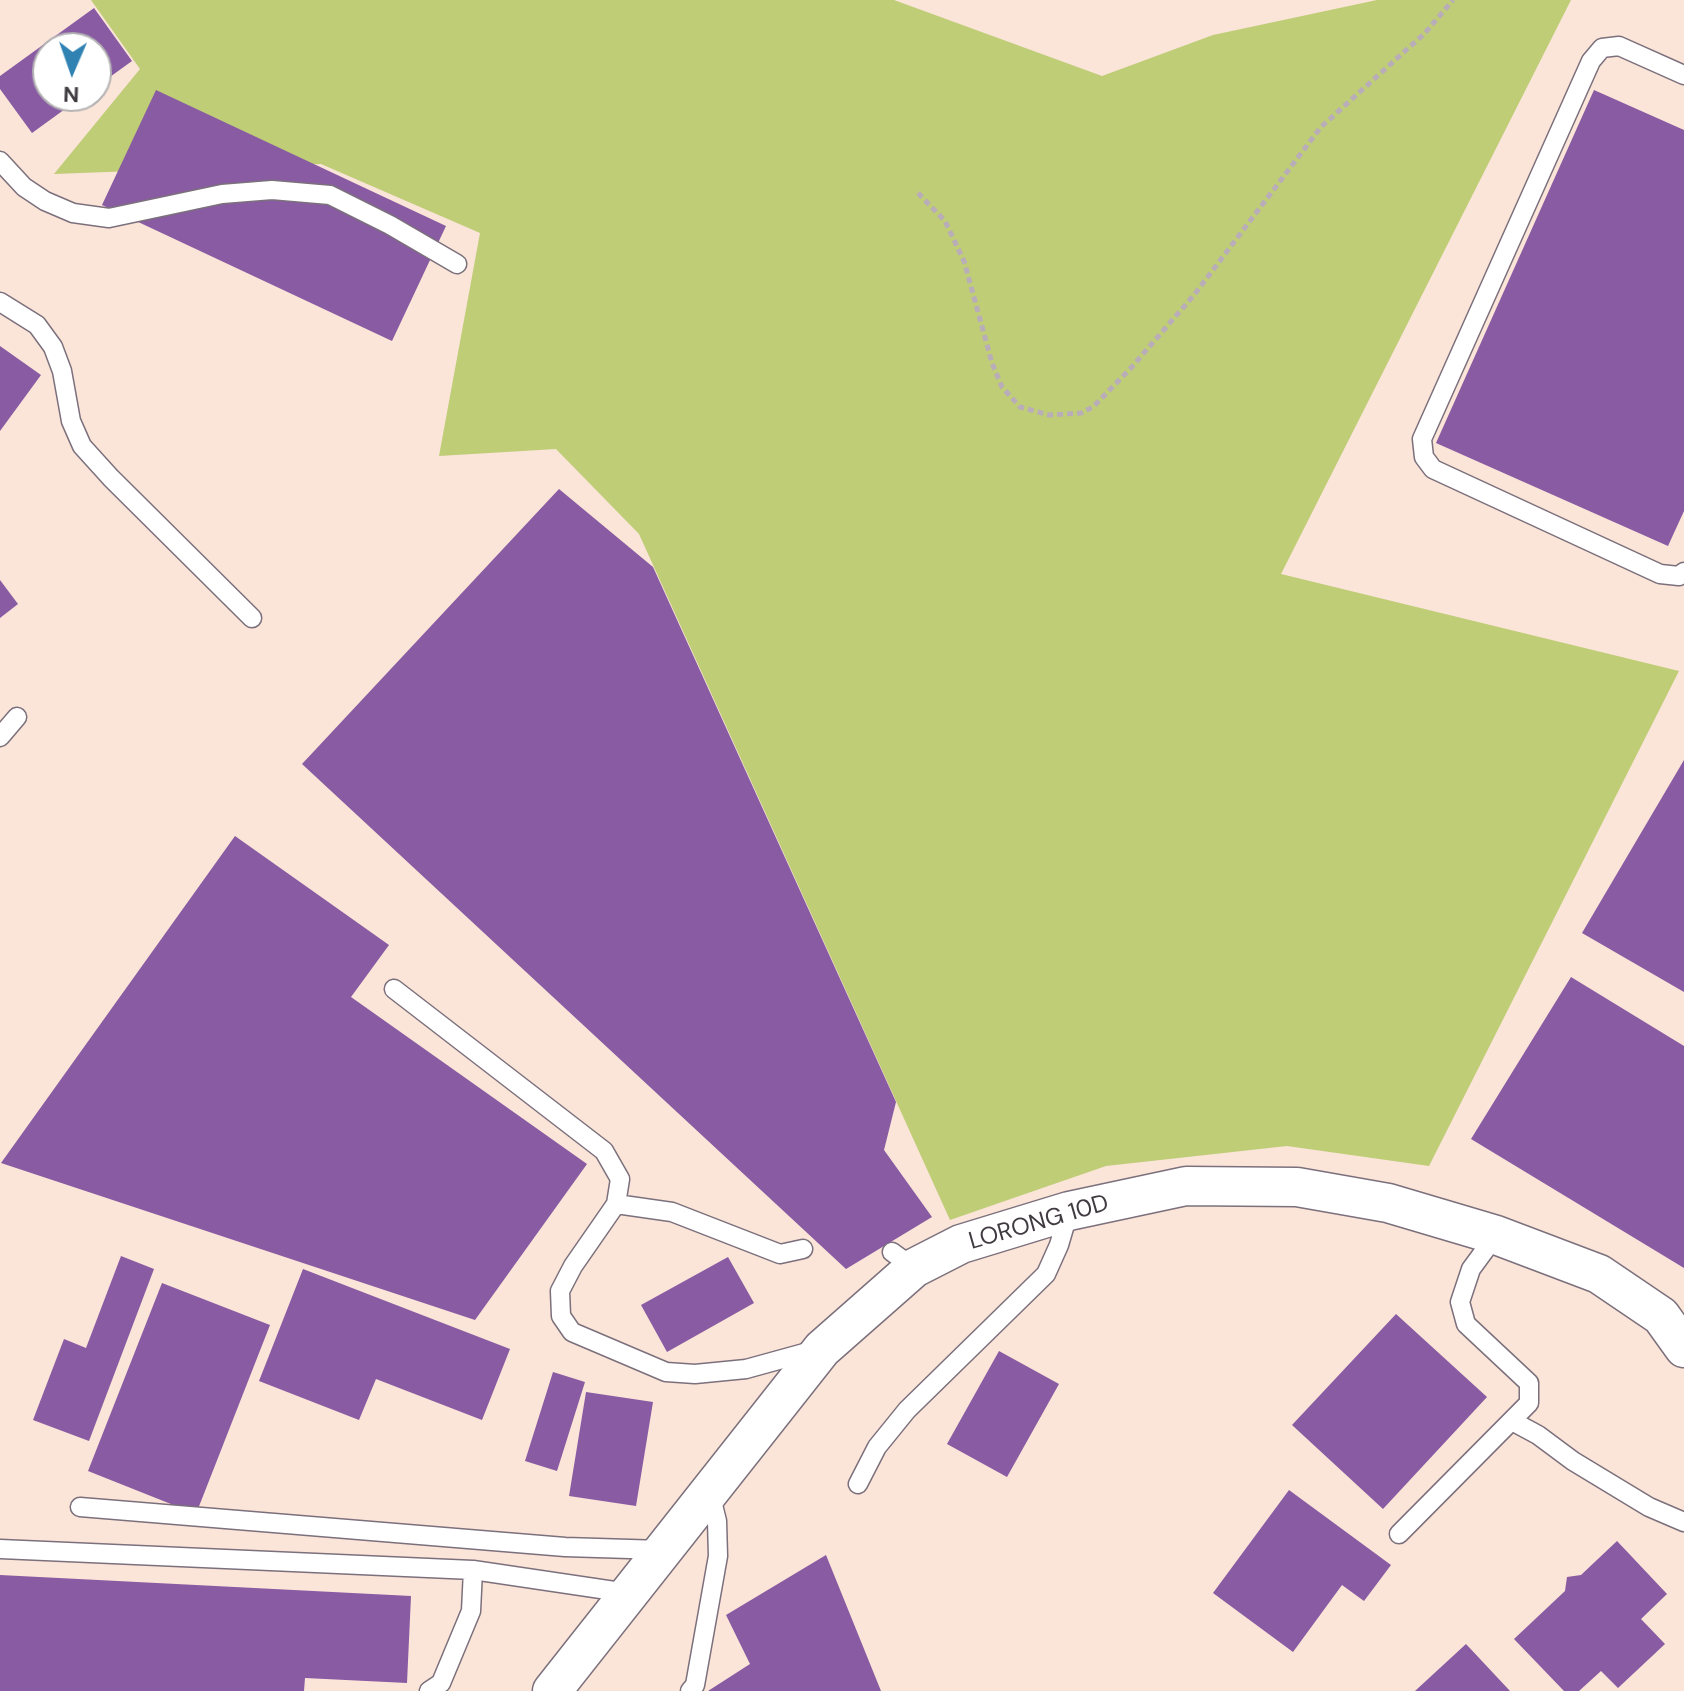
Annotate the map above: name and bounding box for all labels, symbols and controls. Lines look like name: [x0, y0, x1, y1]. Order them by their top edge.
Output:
north arrow: [32, 32, 112, 112]
text: N: [63, 80, 80, 109]
street label: LORONG 10D: [966, 1189, 1112, 1257]

